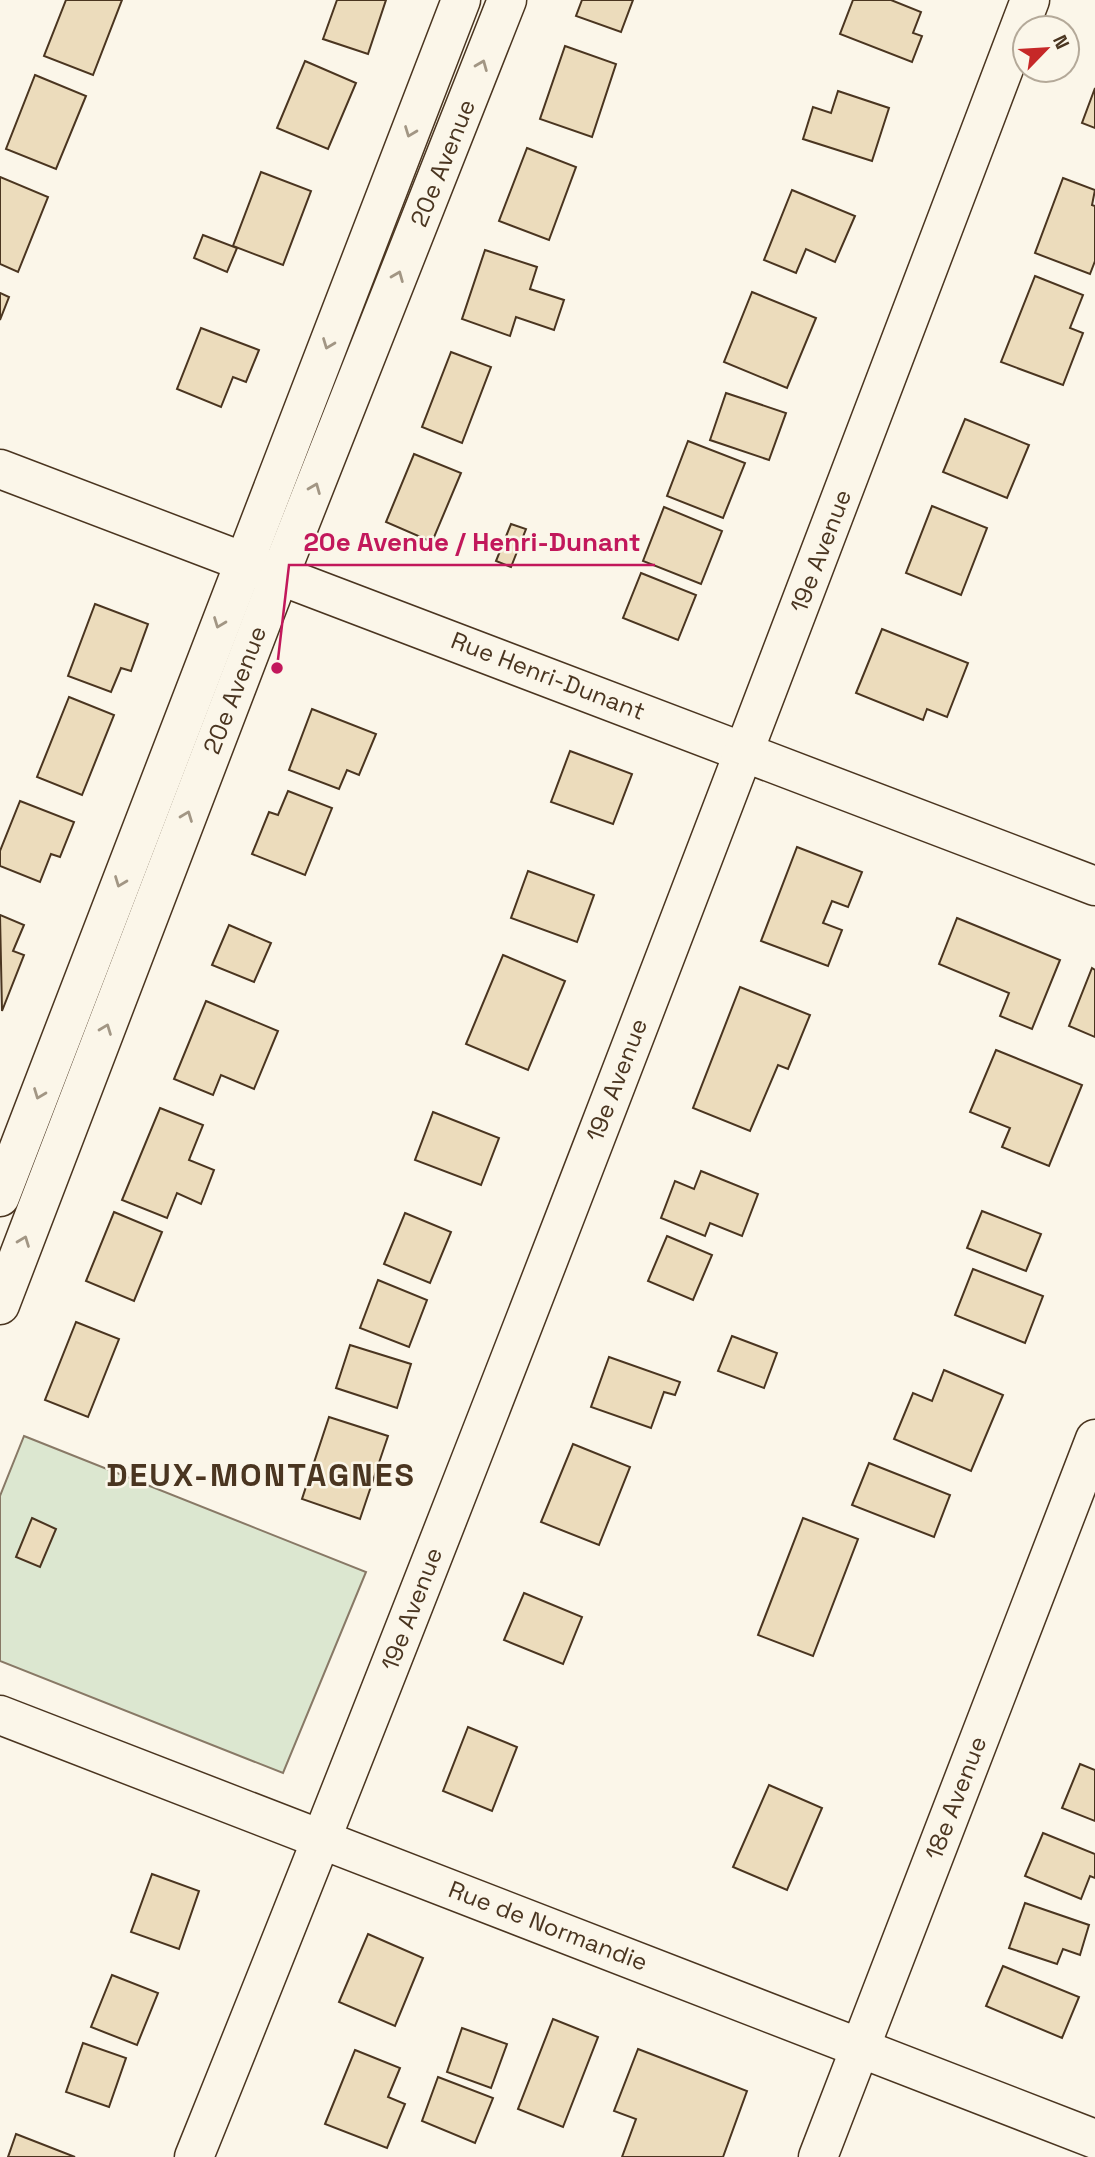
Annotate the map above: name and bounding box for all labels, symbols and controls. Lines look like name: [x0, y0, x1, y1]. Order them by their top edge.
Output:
north arrow: [1011, 14, 1081, 84]
text: N: [1047, 31, 1075, 53]
one-way arrow: [473, 59, 487, 71]
street label: 20e Avenue: [403, 95, 482, 231]
one-way arrow: [404, 126, 418, 138]
one-way arrow: [390, 271, 404, 283]
one-way arrow: [322, 338, 336, 350]
one-way arrow: [306, 482, 320, 494]
street label: 19e Avenue: [783, 485, 858, 617]
callout: 20e Avenue / Henri-Dunant: [289, 518, 655, 565]
text: 20e Avenue / Henri-Dunant: [303, 525, 641, 559]
one-way arrow: [213, 617, 227, 629]
street label: 20e Avenue: [196, 621, 273, 758]
street label: Rue Henri-Dunant: [447, 624, 650, 727]
one-way arrow: [179, 811, 193, 823]
one-way arrow: [114, 875, 128, 887]
street label: 19e Avenue: [579, 1014, 654, 1146]
one-way arrow: [97, 1023, 111, 1035]
one-way arrow: [33, 1088, 47, 1100]
one-way arrow: [16, 1236, 30, 1248]
district label: DEUX-MONTAGNES: [106, 1455, 416, 1495]
street label: 19e Avenue: [374, 1543, 449, 1675]
street label: 18e Avenue: [918, 1732, 993, 1864]
street label: Rue de Normandie: [444, 1873, 652, 1978]

